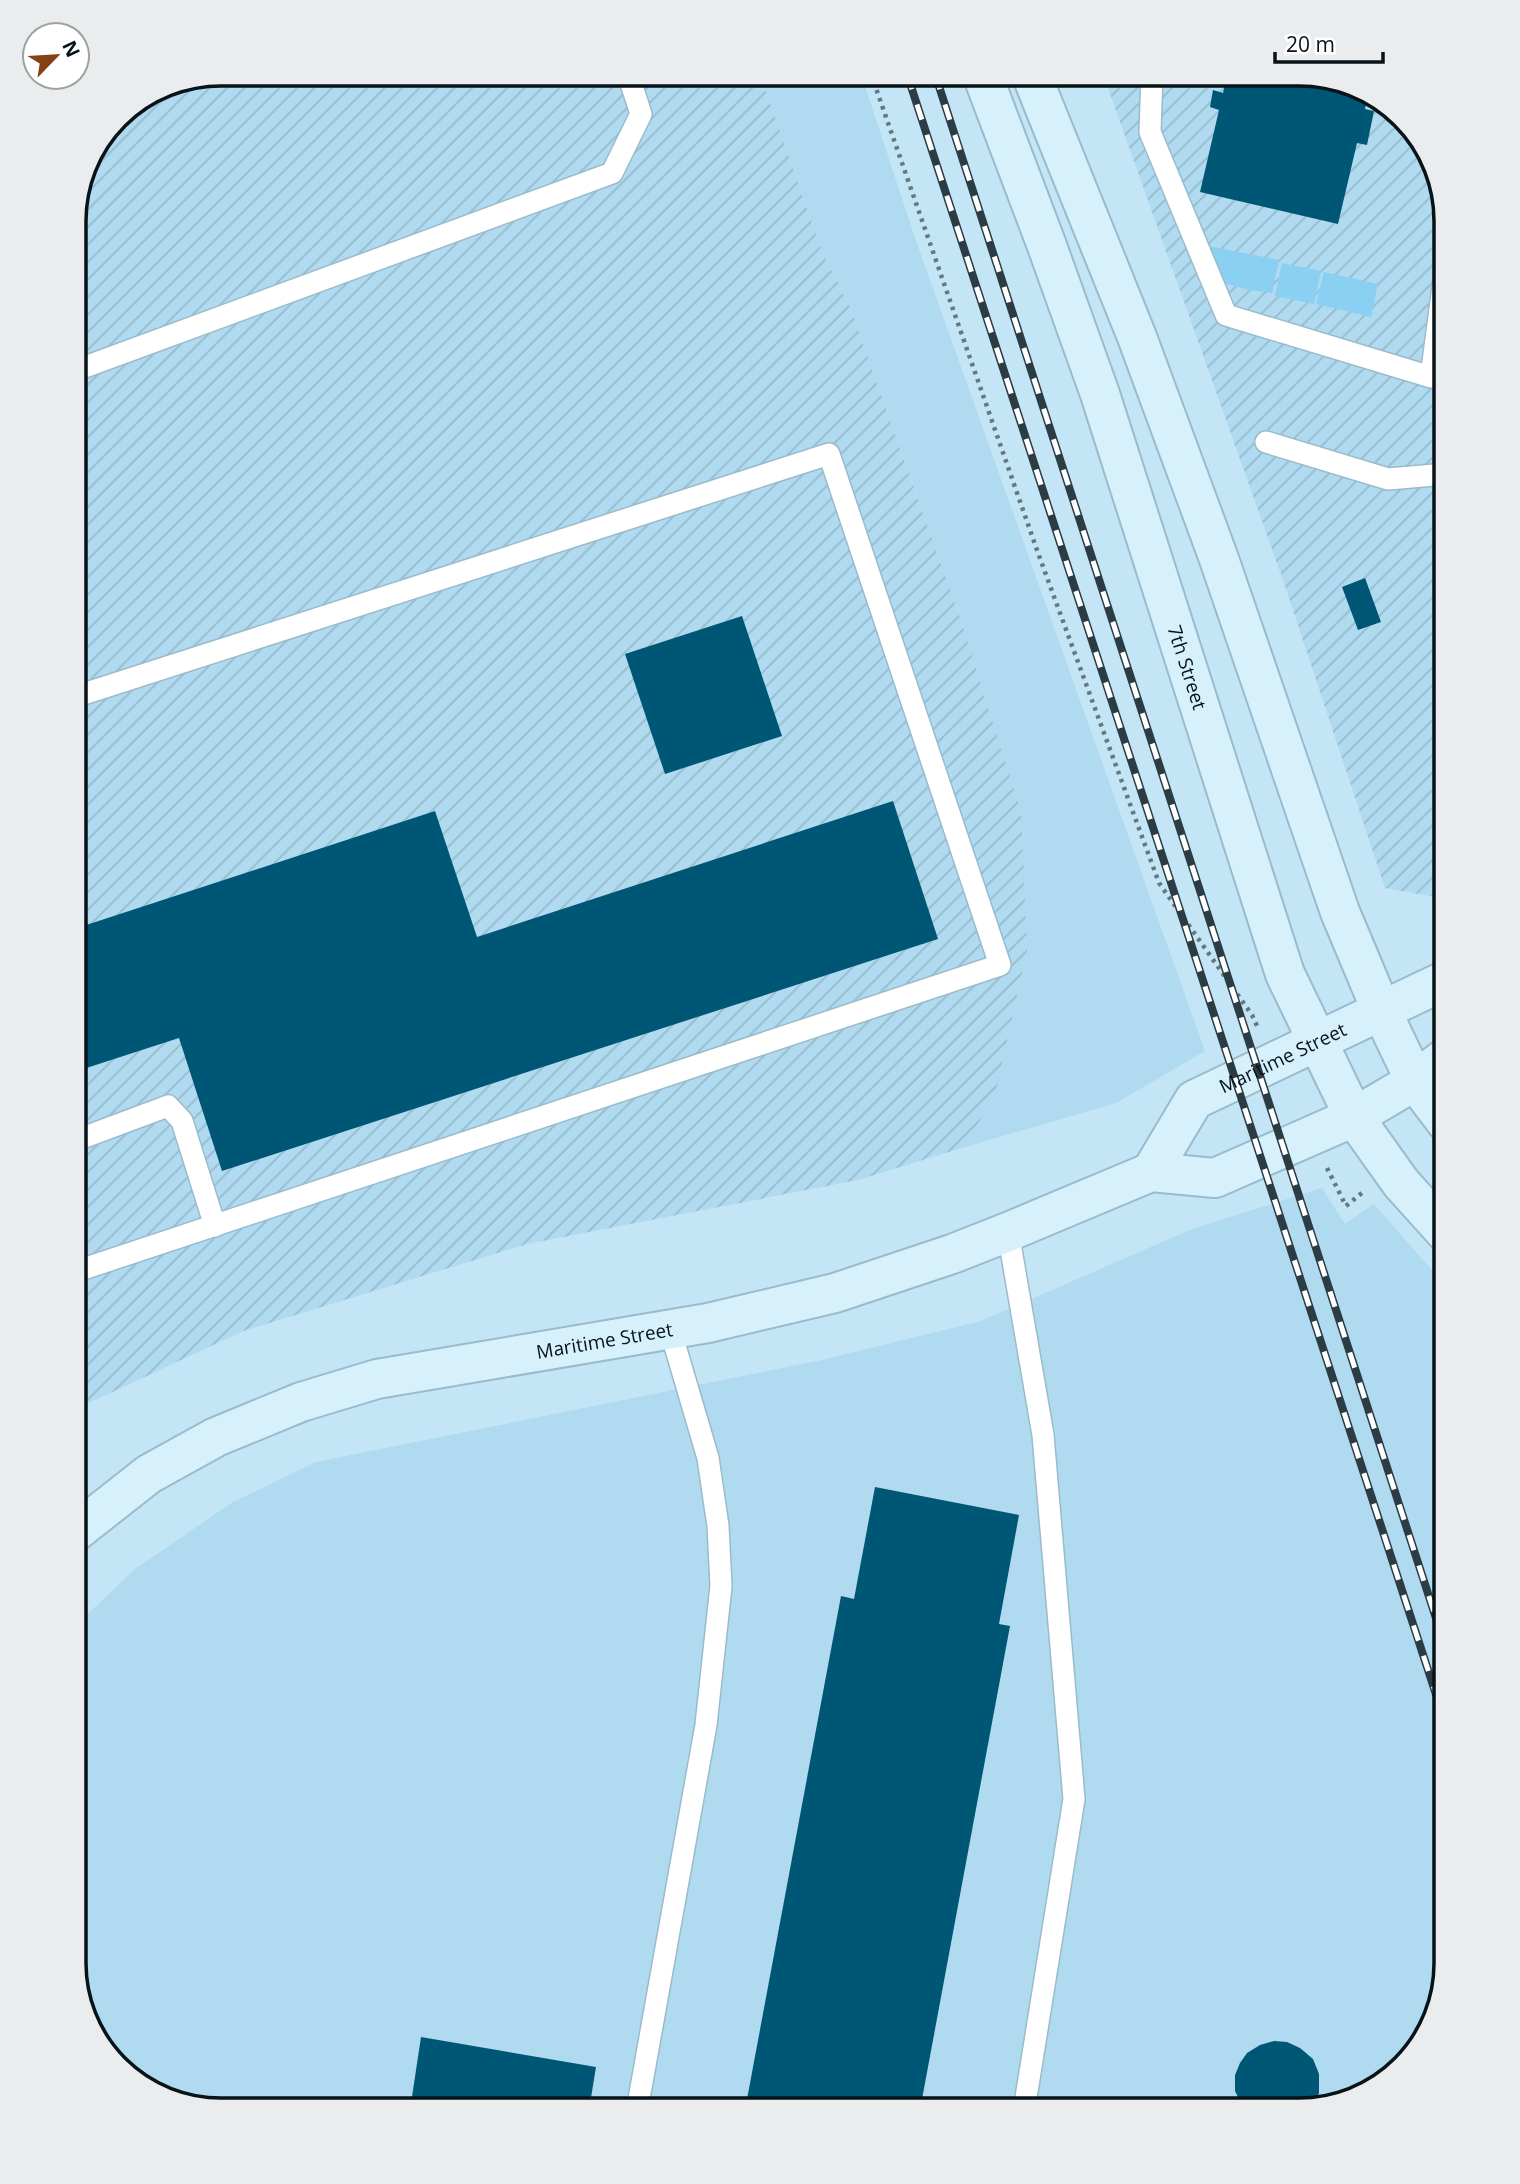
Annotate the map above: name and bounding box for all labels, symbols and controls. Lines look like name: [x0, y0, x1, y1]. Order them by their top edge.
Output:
north arrow: [21, 21, 91, 91]
scale bar: [1275, 21, 1384, 65]
text: 20 m: [1286, 30, 1335, 58]
text: N: [56, 36, 86, 61]
street label: 7th Street: [1162, 622, 1213, 713]
street label: Maritime Street: [1215, 1016, 1351, 1099]
street label: Maritime Street: [534, 1316, 675, 1365]

